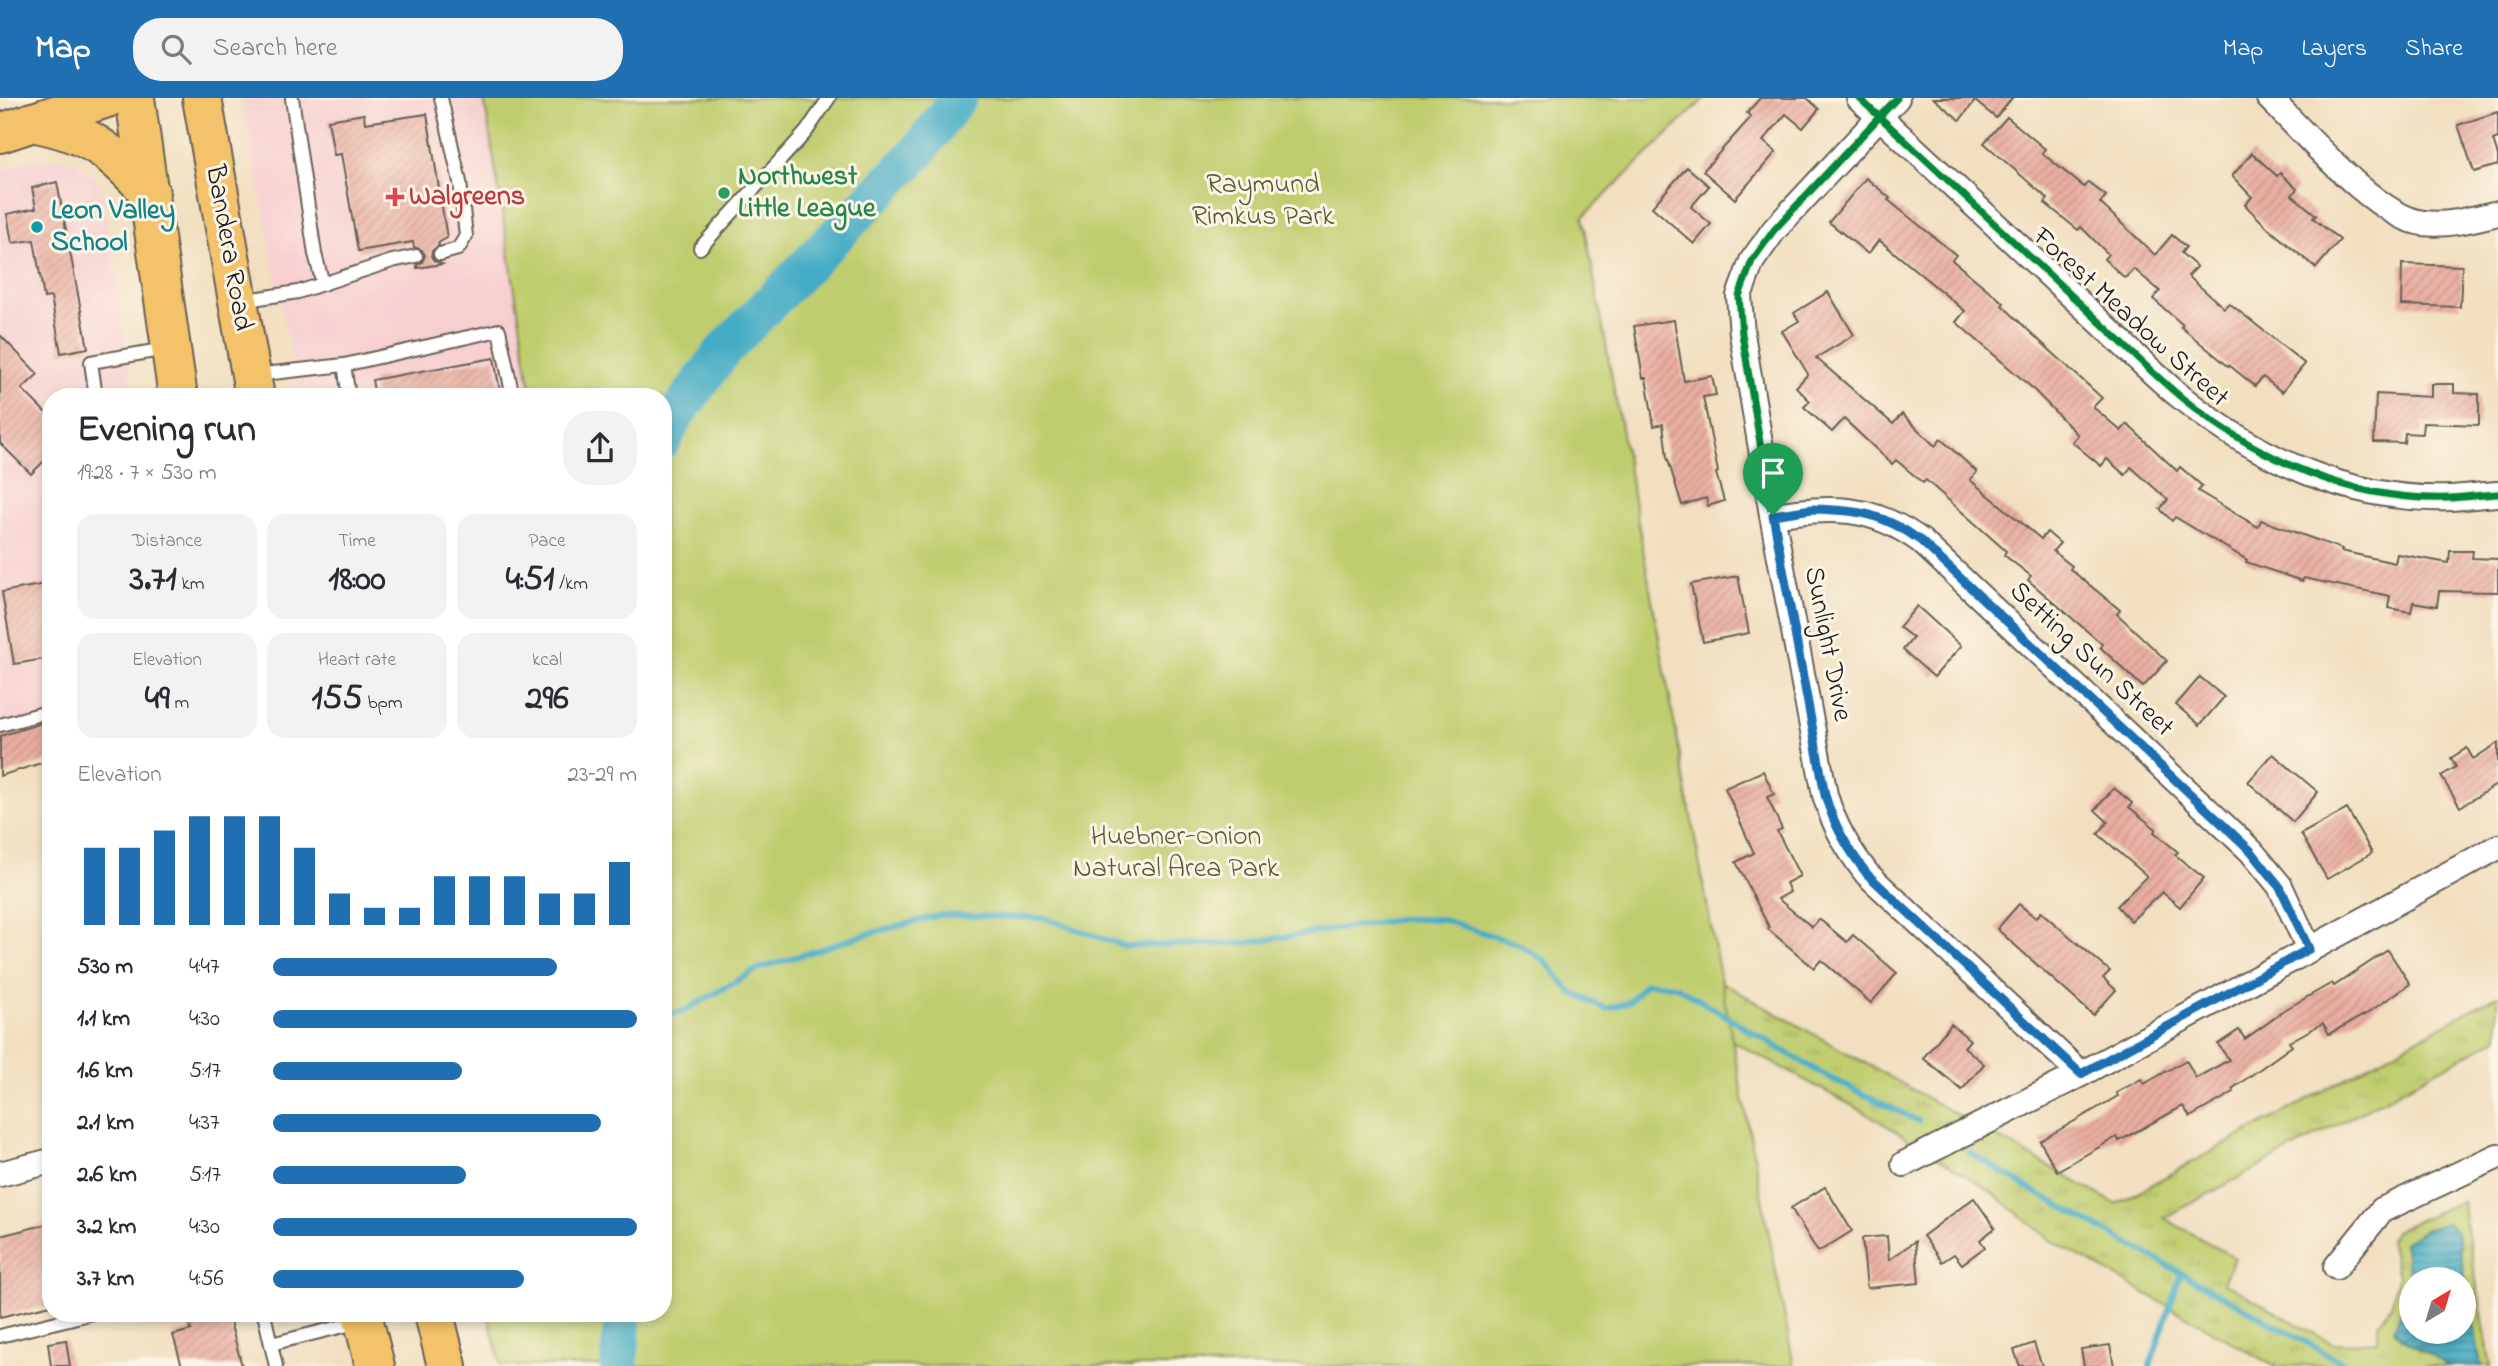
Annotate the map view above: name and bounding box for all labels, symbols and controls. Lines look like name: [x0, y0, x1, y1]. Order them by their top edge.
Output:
search box: [133, 18, 623, 81]
text: Map: [35, 25, 91, 73]
icon: search: [157, 30, 195, 68]
text: Search here: [213, 30, 337, 68]
text: Map: [2223, 32, 2263, 67]
text: Layers: [2301, 32, 2367, 67]
text: Share: [2405, 32, 2463, 67]
place label: Northwest Little League: [738, 157, 877, 231]
street label: Bandera Road: [193, 161, 263, 334]
park label: Raymund Rimkus Park: [1192, 165, 1335, 238]
place label: Walgreens: [409, 177, 525, 219]
marker: Northwest Little League: [716, 185, 732, 201]
marker: Walgreens: [387, 189, 403, 205]
place label: Leon Valley School: [51, 191, 175, 264]
street label: Forest Meadow Street: [2022, 217, 2238, 418]
marker: Leon Valley School: [29, 219, 45, 235]
text: Evening run: [77, 403, 256, 459]
button: share: [563, 411, 637, 485]
pin: [1743, 443, 1803, 515]
icon: arrive: [1754, 454, 1792, 492]
text: 19:28 · 7 × 530 m: [77, 457, 217, 490]
text: Distance: [132, 528, 202, 555]
text: Time: [338, 528, 376, 555]
text: Pace: [528, 528, 566, 555]
text: 3.71: [130, 555, 177, 606]
text: 18:00: [328, 555, 386, 606]
text: 4:51: [506, 555, 554, 606]
street label: Sunlight Drive: [1792, 563, 1862, 725]
text: km: [177, 571, 204, 598]
text: /km: [554, 571, 588, 598]
street label: Setting Sun Street: [1999, 572, 2183, 748]
text: Elevation: [132, 647, 202, 674]
text: Heart rate: [318, 647, 396, 674]
text: kcal: [532, 647, 562, 674]
text: 49: [145, 674, 170, 725]
text: 155: [311, 674, 363, 725]
text: 296: [525, 674, 569, 725]
text: m: [170, 690, 189, 717]
text: bpm: [363, 690, 403, 717]
text: Elevation: [77, 759, 162, 792]
text: 23–29 m: [567, 759, 637, 792]
park label: Huebner-Onion Natural Area Park: [1073, 817, 1280, 890]
text: 530 m: [77, 951, 133, 984]
text: 4:47: [189, 951, 219, 984]
text: 1.1 km: [77, 1003, 130, 1036]
text: 4:30: [189, 1003, 220, 1036]
text: 1.6 km: [77, 1055, 133, 1088]
text: 5:17: [189, 1055, 221, 1088]
text: 2.1 km: [77, 1107, 134, 1140]
text: 4:37: [189, 1107, 219, 1140]
text: 2.6 km: [77, 1159, 137, 1192]
text: 5:17: [189, 1159, 221, 1192]
text: 3.2 km: [77, 1211, 136, 1244]
text: 4:30: [189, 1211, 220, 1244]
text: 3.7 km: [77, 1263, 134, 1296]
text: 4:56: [189, 1263, 224, 1296]
north arrow: [2399, 1267, 2476, 1344]
map controls: [2399, 1267, 2476, 1344]

